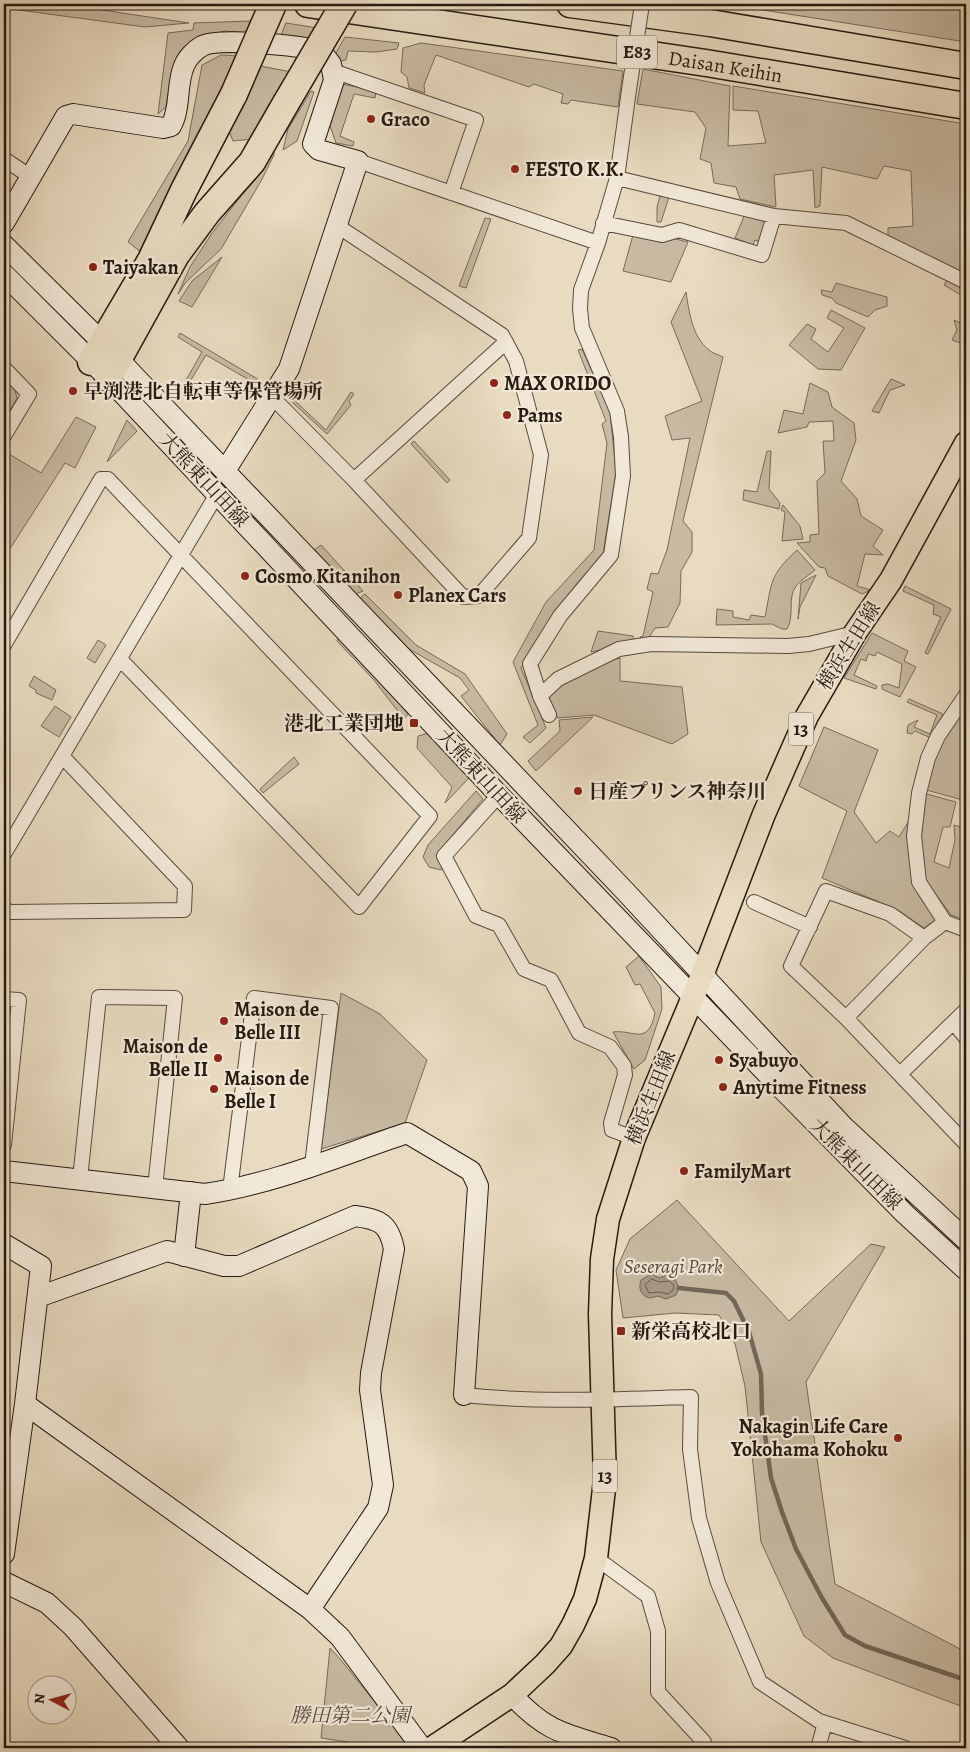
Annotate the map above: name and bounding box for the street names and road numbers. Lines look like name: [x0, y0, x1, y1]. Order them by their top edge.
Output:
road number: E83: [617, 36, 657, 68]
street label: Daisan Keihin: [666, 44, 784, 89]
street label: 大熊東山田線: [153, 427, 255, 533]
street label: 横浜生田線: [811, 596, 887, 696]
road number: 13: [788, 712, 814, 746]
street label: 大熊東山田線: [430, 723, 532, 829]
street label: 横浜生田線: [620, 1047, 682, 1149]
street label: 大熊東山田線: [804, 1112, 908, 1216]
road number: 13: [592, 1460, 618, 1492]

